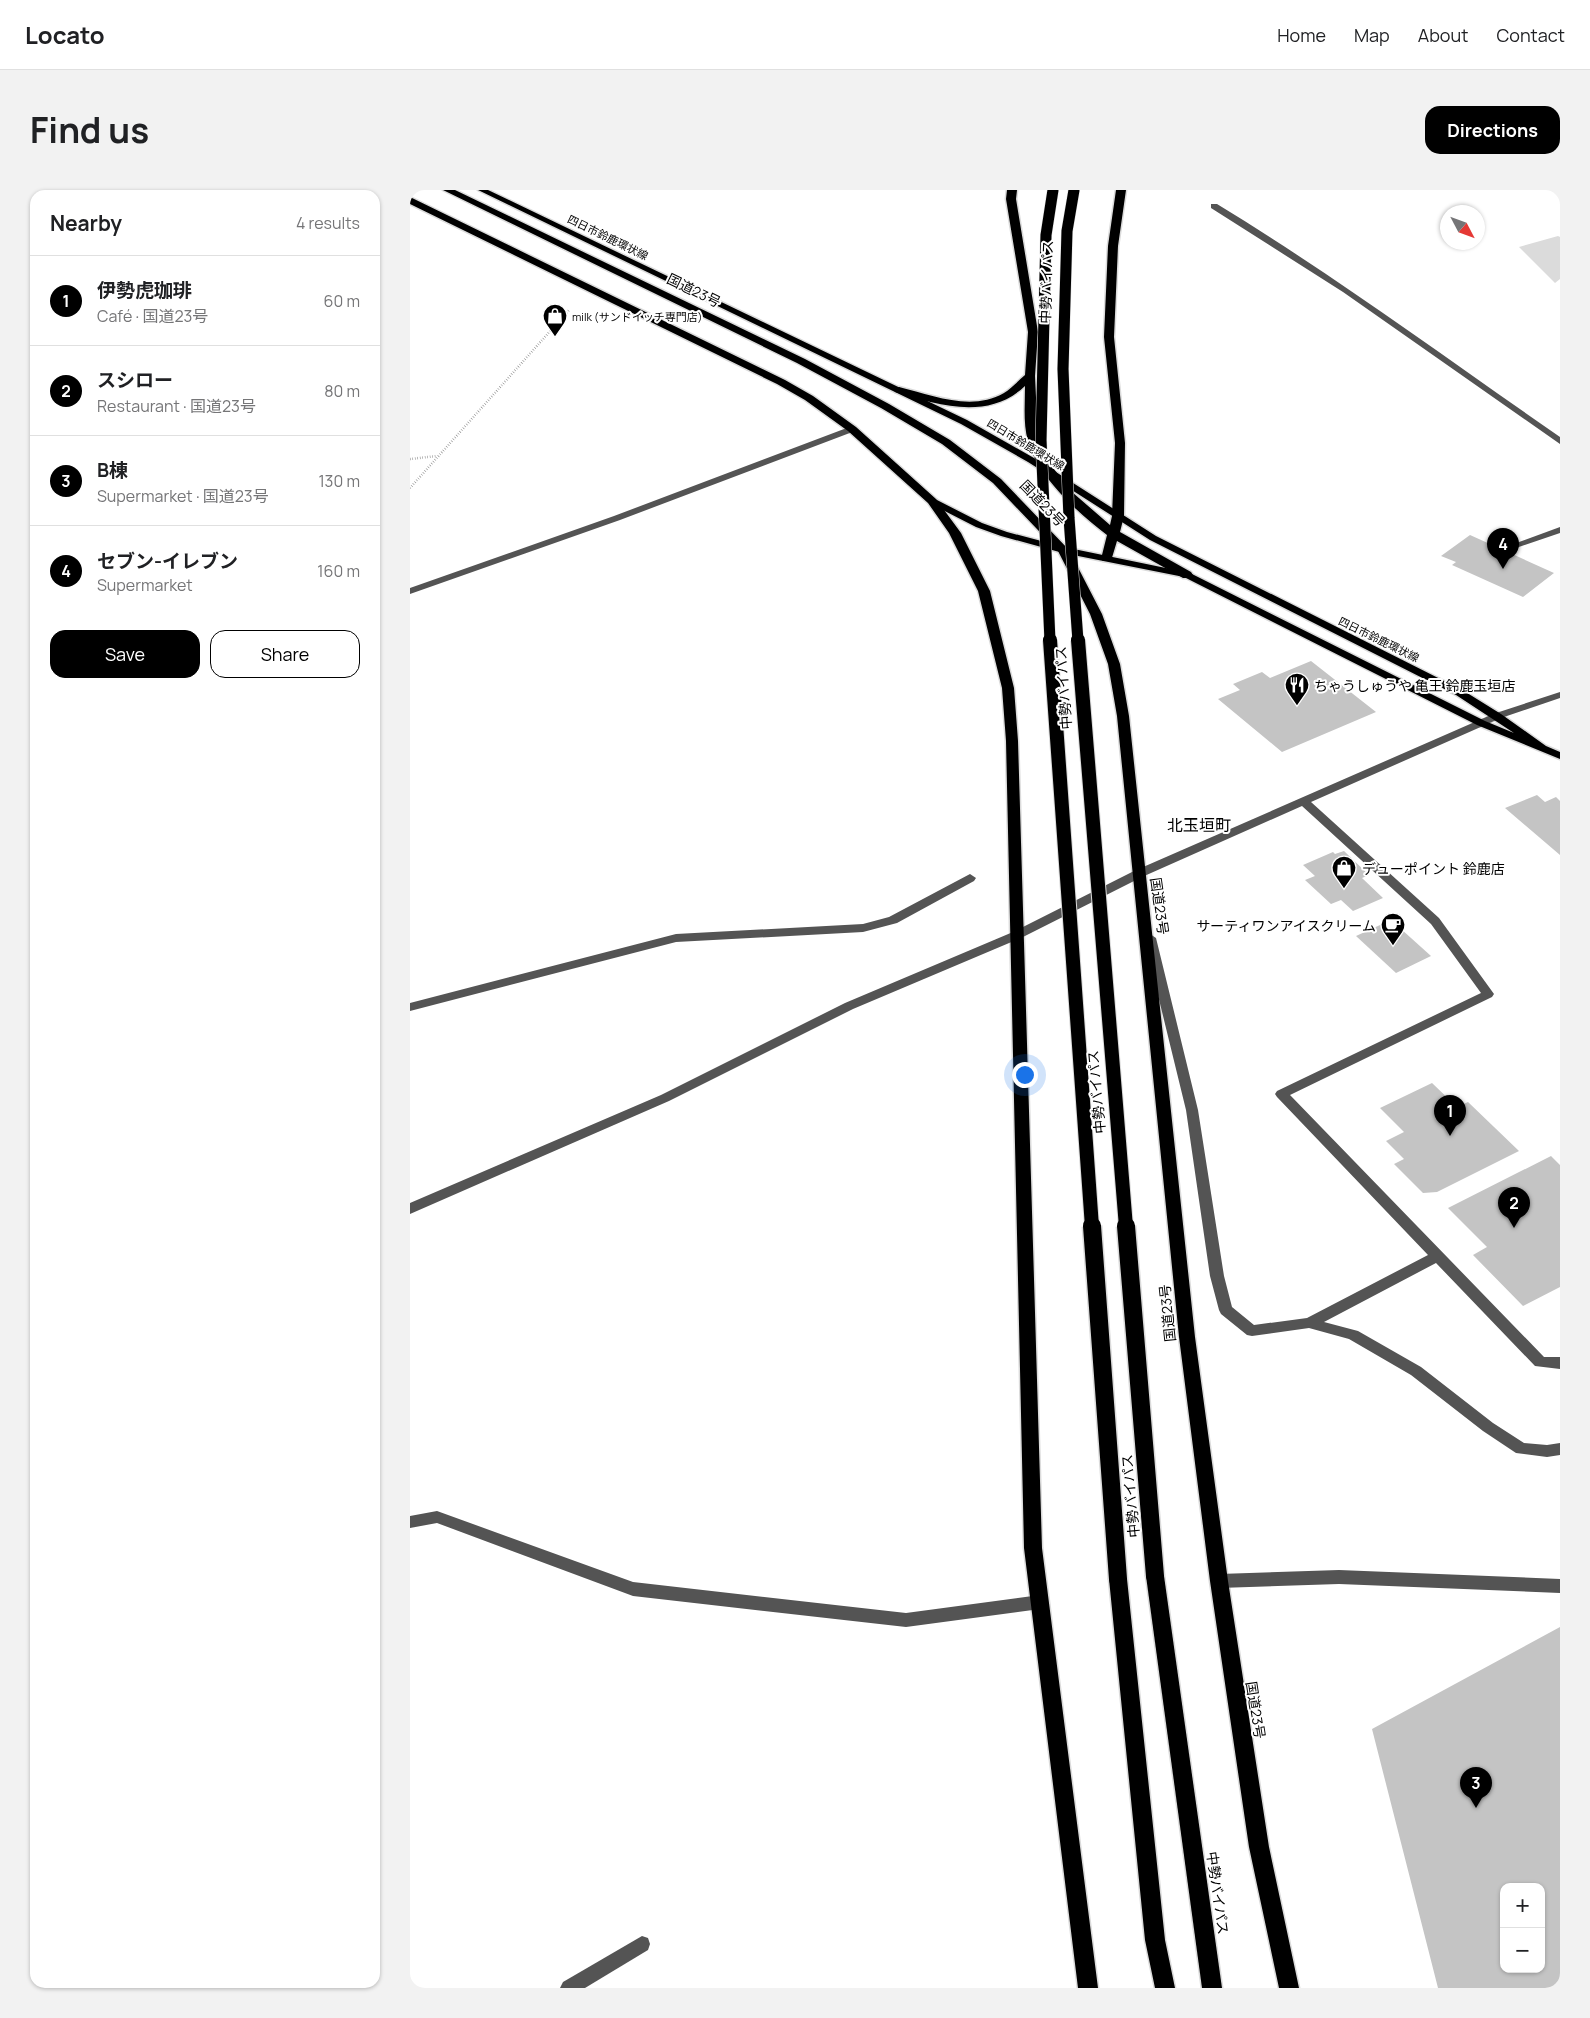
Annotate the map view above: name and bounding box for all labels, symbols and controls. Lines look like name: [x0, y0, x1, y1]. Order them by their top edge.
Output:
text: Locato: [25, 18, 105, 51]
text: Home: [1277, 23, 1326, 47]
text: Map: [1354, 23, 1390, 47]
text: About: [1418, 23, 1468, 47]
text: Contact: [1496, 23, 1565, 47]
text: Find us: [30, 106, 149, 154]
button: Directions: [1425, 106, 1560, 154]
north arrow: [1440, 205, 1485, 250]
text: Nearby: [50, 209, 122, 237]
street label: 四日市鈴鹿環状線: [565, 211, 651, 263]
text: 4 results: [296, 212, 360, 234]
street label: 中勢バイパス: [1035, 240, 1057, 324]
street label: 国道23号: [664, 269, 724, 311]
text: 伊勢虎珈琲: [97, 277, 192, 303]
text: 1: [62, 290, 70, 312]
text: 60 m: [324, 290, 360, 312]
shop icon: milk (サンドイッチ専門店): [542, 303, 568, 337]
text: Café · 国道23号: [97, 305, 208, 327]
place label: milk (サンドイッチ専門店): [572, 309, 703, 324]
text: スシロー: [97, 367, 173, 393]
text: 2: [61, 380, 71, 402]
text: 80 m: [324, 380, 360, 402]
text: Restaurant · 国道23号: [97, 395, 256, 417]
street label: 四日市鈴鹿環状線: [984, 415, 1068, 473]
text: B棟: [97, 457, 128, 483]
text: 3: [61, 470, 71, 492]
text: 130 m: [318, 470, 360, 492]
street label: 国道23号: [1016, 476, 1070, 530]
text: Supermarket · 国道23号: [97, 485, 269, 507]
pin: 4: [1487, 528, 1519, 569]
text: セブン-イレブン: [97, 548, 238, 574]
text: 4: [61, 560, 71, 582]
text: 160 m: [317, 560, 360, 582]
text: Supermarket: [97, 574, 193, 596]
street label: 四日市鈴鹿環状線: [1336, 613, 1422, 665]
button: Save: [50, 630, 200, 678]
button: Share: [210, 630, 360, 678]
street label: 中勢バイパス: [1051, 646, 1075, 730]
restaurant icon: ちゃうしゅうや 亀王 鈴鹿玉垣店: [1284, 672, 1310, 706]
place label: ちゃうしゅうや 亀王 鈴鹿玉垣店: [1314, 676, 1516, 695]
district label: 北玉垣町: [1167, 814, 1231, 836]
shop icon: デューポイント 鈴鹿店: [1331, 855, 1357, 889]
place label: デューポイント 鈴鹿店: [1362, 859, 1505, 878]
street label: 国道23号: [1147, 876, 1173, 936]
cafe icon: サーティワンアイスクリーム: [1380, 912, 1406, 946]
place label: サーティワンアイスクリーム: [1196, 916, 1376, 935]
street label: 中勢バイパス: [1083, 1049, 1109, 1135]
your location: [1012, 1062, 1038, 1088]
pin: 1: [1434, 1095, 1466, 1136]
pin: 2: [1498, 1187, 1530, 1228]
street label: 国道23号: [1155, 1283, 1179, 1343]
street label: 中勢バイパス: [1117, 1453, 1143, 1539]
street label: 国道23号: [1242, 1680, 1270, 1740]
pin: 3: [1460, 1767, 1492, 1808]
street label: 中勢バイパス: [1203, 1850, 1233, 1936]
map controls: [1500, 1883, 1545, 1973]
button: +: [1500, 1883, 1545, 1928]
button: −: [1500, 1928, 1545, 1973]

